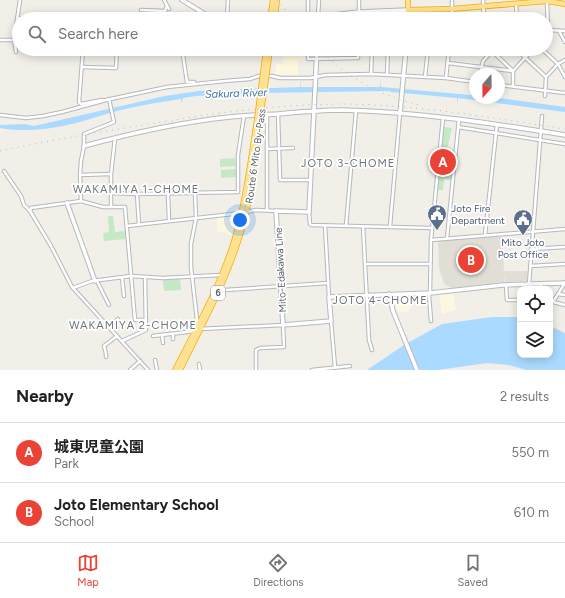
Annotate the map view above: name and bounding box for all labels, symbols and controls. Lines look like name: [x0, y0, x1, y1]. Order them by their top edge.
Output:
search box: [12, 12, 553, 56]
icon: search: [26, 23, 48, 45]
text: Search here: [58, 25, 138, 43]
north arrow: [469, 68, 505, 104]
water label: Sakura River: [205, 86, 269, 101]
street label: Route 6 Mito By-Pass: [242, 107, 269, 204]
pin: A: [430, 147, 456, 177]
district label: JOTO 3-CHOME: [301, 157, 395, 170]
district label: WAKAMIYA 1-CHOME: [73, 183, 199, 196]
place label: Joto Fire Department: [451, 202, 505, 227]
public building icon: Joto Fire Department: [426, 203, 448, 231]
public building icon: Mito Joto Post Office: [512, 208, 534, 236]
your location: [230, 210, 250, 230]
street label: Mito-Edakawa Line: [272, 227, 289, 313]
place label: Mito Joto Post Office: [498, 236, 549, 261]
pin: B: [458, 245, 484, 275]
road number: 6: [211, 286, 225, 300]
map controls: [517, 286, 553, 358]
button: locate: [517, 286, 553, 322]
district label: JOTO 4-CHOME: [332, 294, 428, 307]
district label: WAKAMIYA 2-CHOME: [69, 319, 197, 332]
button: layers: [517, 322, 553, 358]
text: Nearby: [16, 386, 74, 406]
text: 2 results: [500, 389, 549, 404]
text: 城東児童公園: [54, 438, 144, 456]
text: A: [24, 445, 34, 460]
text: 550 m: [511, 445, 549, 460]
text: Park: [54, 456, 79, 471]
text: Joto Elementary School: [54, 496, 219, 514]
text: B: [25, 505, 33, 520]
text: 610 m: [514, 505, 549, 520]
text: School: [54, 514, 94, 529]
tab: Map: [77, 552, 99, 589]
tab: Directions: [253, 552, 303, 589]
tab: Saved: [458, 552, 488, 589]

